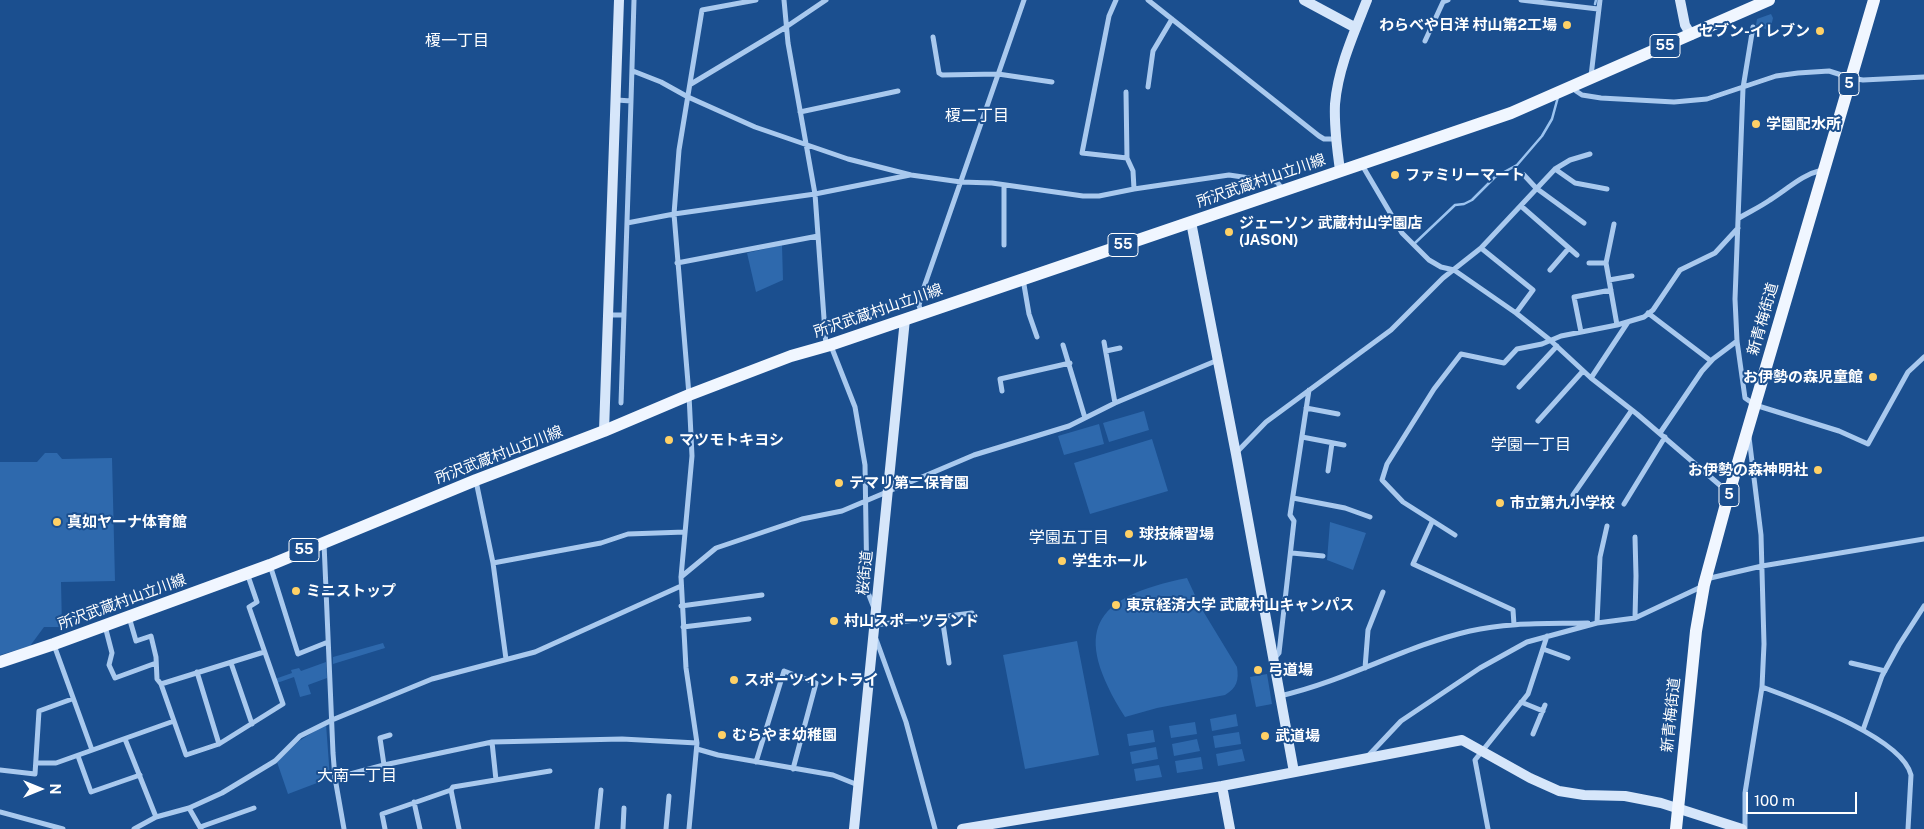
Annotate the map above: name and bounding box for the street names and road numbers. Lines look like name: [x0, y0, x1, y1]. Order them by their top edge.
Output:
road number: 55: [1650, 34, 1680, 58]
road number: 5: [1839, 72, 1859, 96]
street label: 所沢武蔵村山立川線: [1194, 151, 1328, 211]
road number: 55: [1108, 234, 1138, 256]
street label: 新青梅街道: [1744, 280, 1782, 358]
street label: 所沢武蔵村山立川線: [811, 281, 945, 341]
street label: 所沢武蔵村山立川線: [433, 422, 565, 488]
road number: 5: [1719, 484, 1739, 506]
road number: 55: [289, 538, 319, 562]
street label: 桜街道: [854, 550, 876, 596]
street label: 所沢武蔵村山立川線: [55, 570, 189, 634]
street label: 新青梅街道: [1658, 677, 1684, 753]

